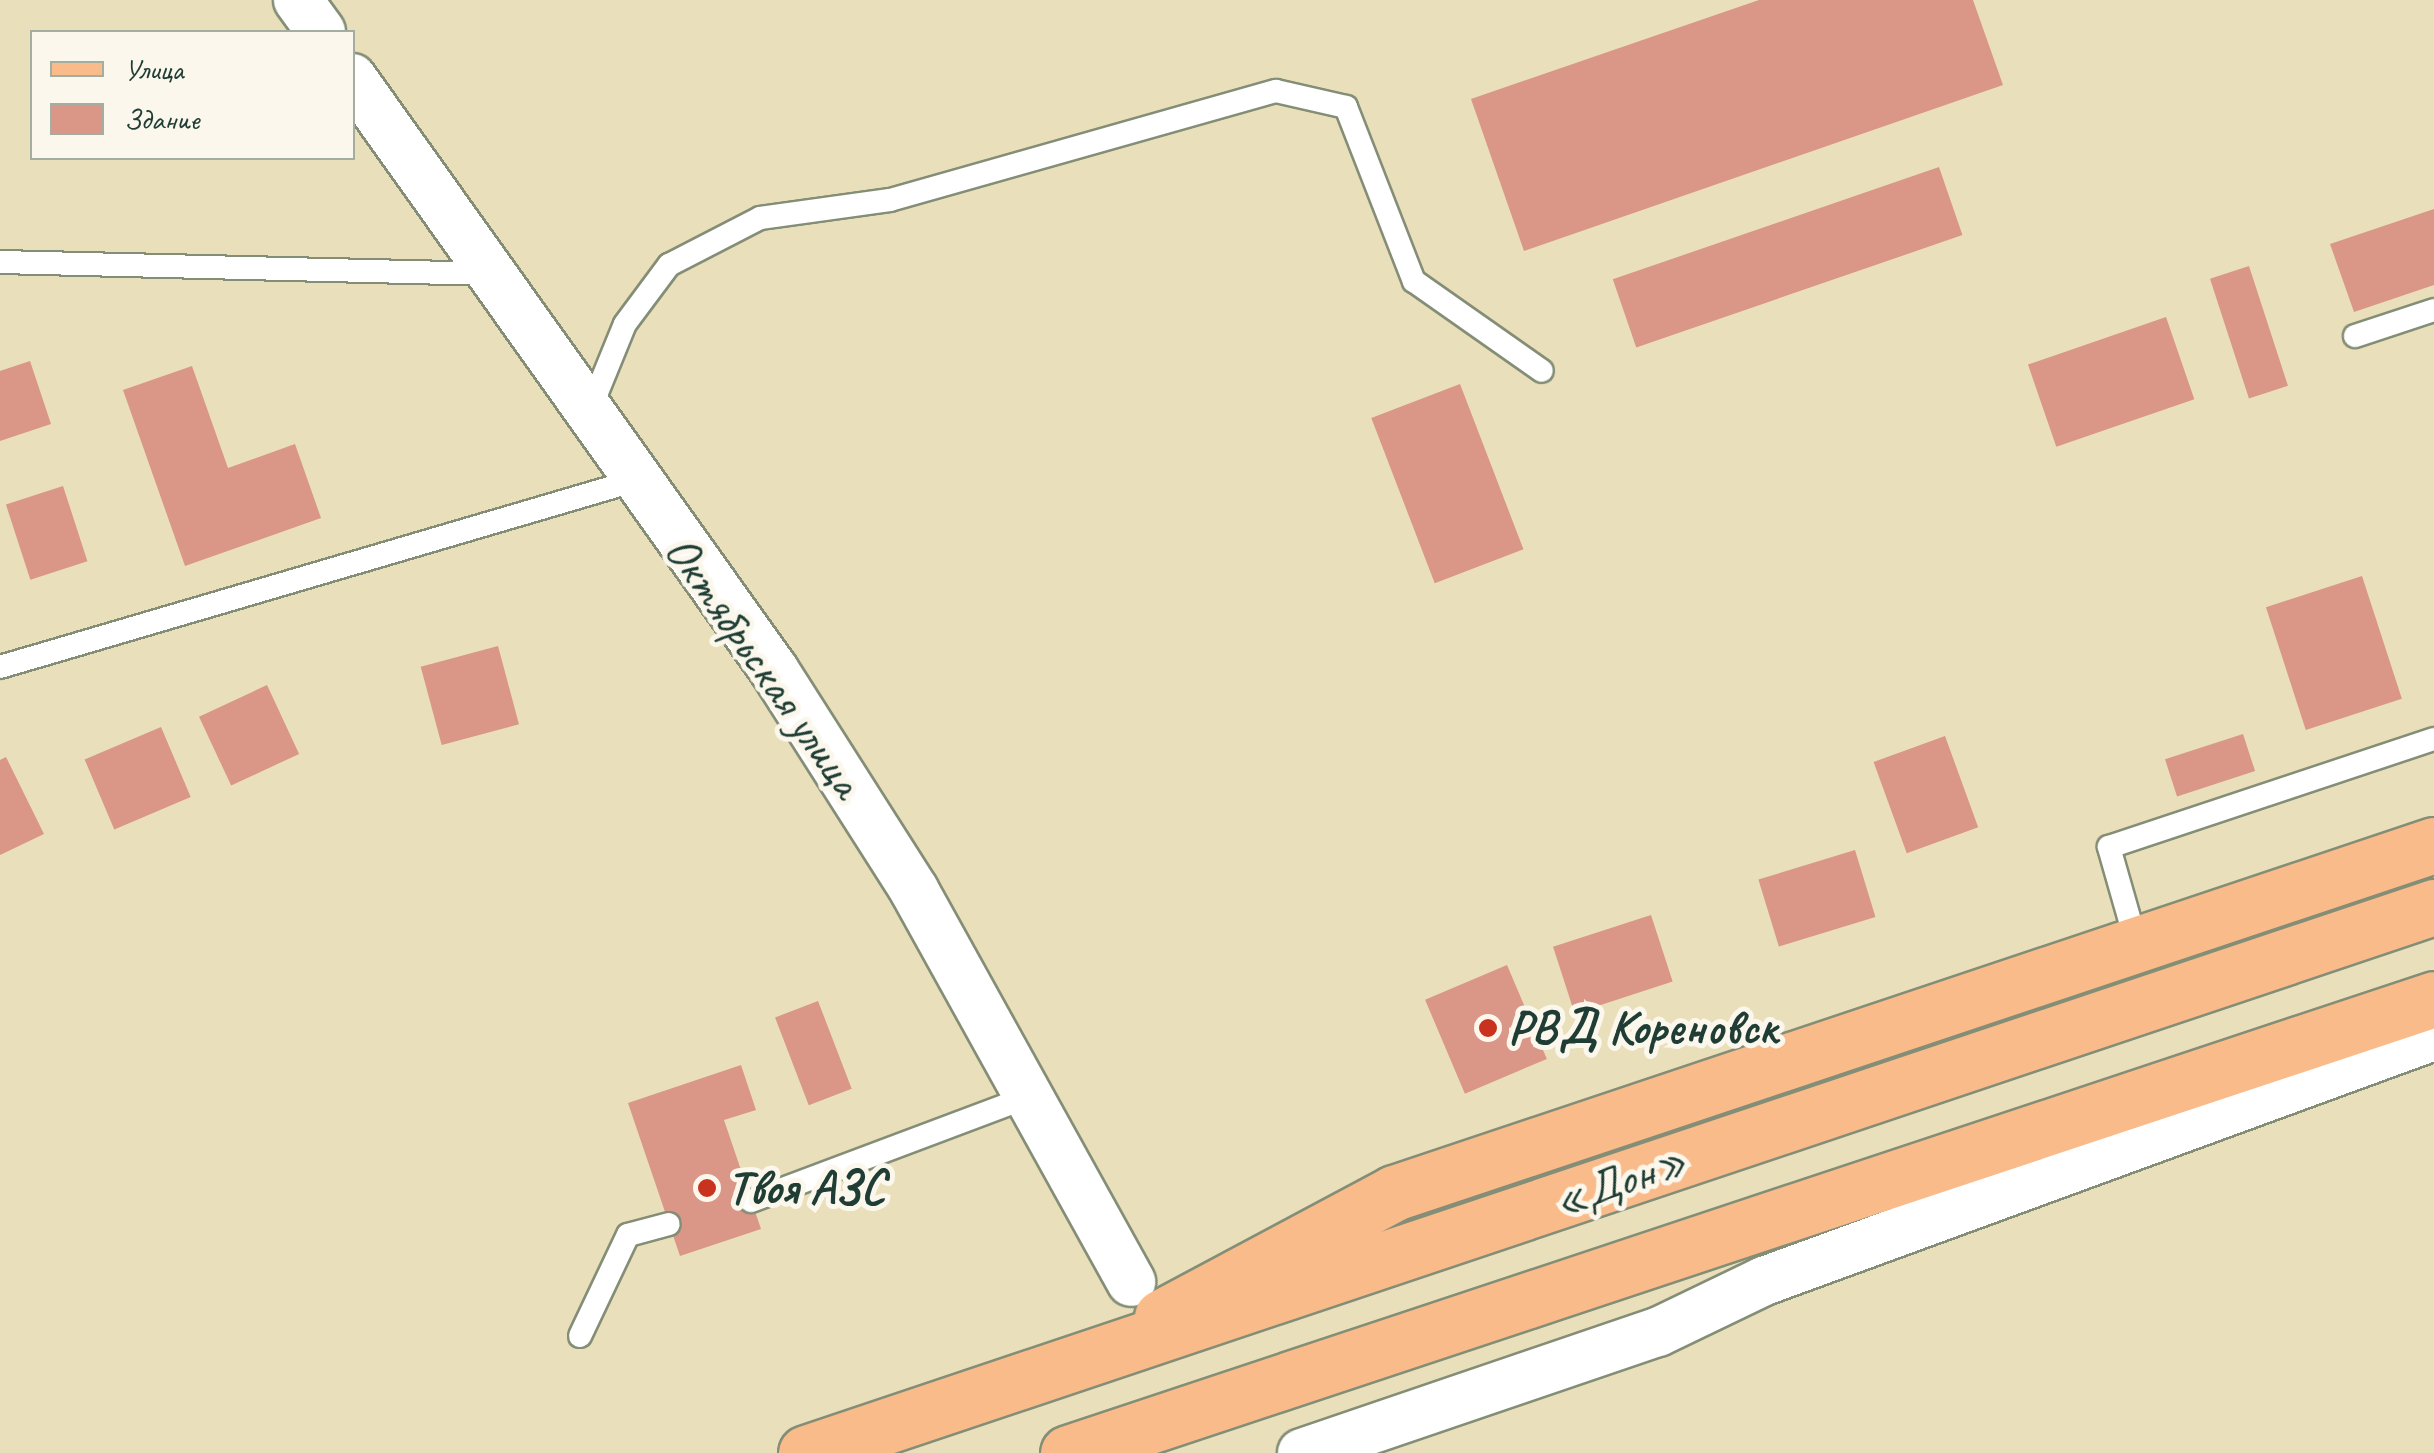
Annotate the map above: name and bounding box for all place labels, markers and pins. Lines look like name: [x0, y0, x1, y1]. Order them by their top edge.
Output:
place label: РВД Кореновск: [1508, 999, 1777, 1057]
marker: РВД Кореновск: [1477, 1017, 1499, 1039]
place label: Твоя АЗС: [727, 1159, 887, 1217]
marker: Твоя АЗС: [696, 1177, 718, 1199]

